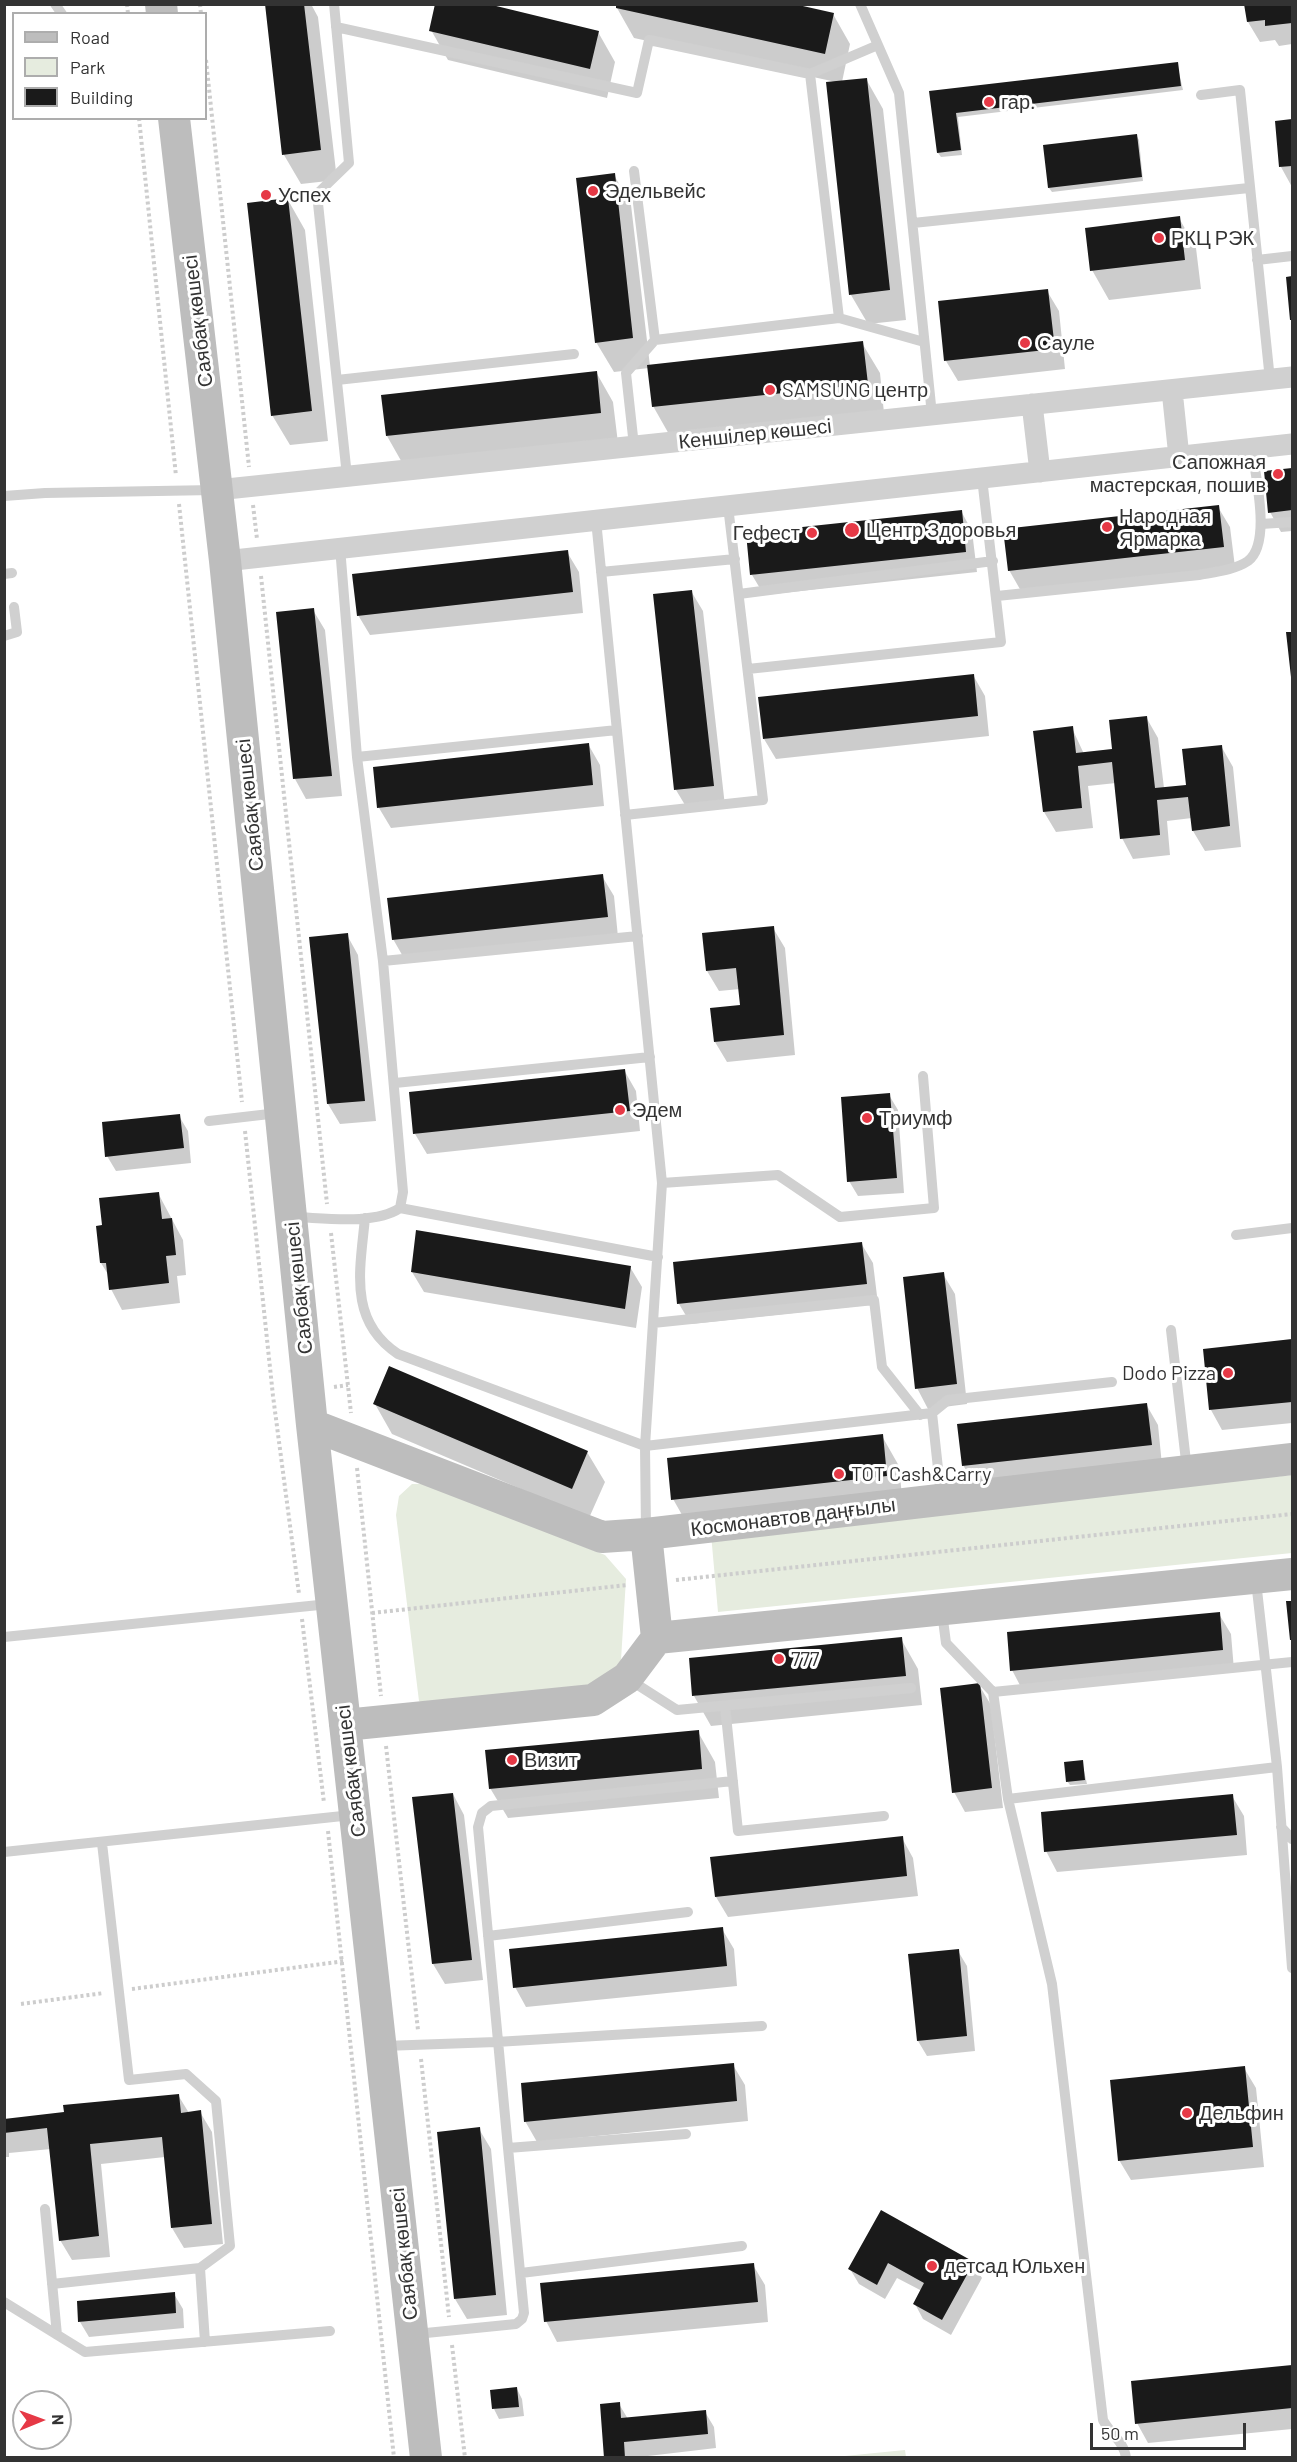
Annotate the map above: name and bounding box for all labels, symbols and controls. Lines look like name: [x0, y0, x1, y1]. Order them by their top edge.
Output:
legend: [12, 12, 207, 120]
text: Road: [70, 26, 110, 48]
text: Park: [70, 56, 105, 78]
text: Building: [70, 86, 133, 108]
place label: гар.: [1001, 90, 1036, 114]
marker: гар.: [982, 95, 996, 109]
place label: Эдельвейс: [605, 179, 706, 203]
place label: Успех: [278, 183, 331, 207]
marker: Эдельвейс: [586, 184, 600, 198]
marker: Успех: [259, 188, 273, 202]
place label: РКЦ РЭК: [1171, 226, 1254, 250]
marker: РКЦ РЭК: [1152, 231, 1166, 245]
street label: Саябақ көшесі: [178, 254, 218, 388]
place label: Сауле: [1037, 331, 1095, 355]
marker: Сауле: [1018, 336, 1032, 350]
place label: SAMSUNG центр: [782, 378, 928, 402]
marker: SAMSUNG центр: [763, 383, 777, 397]
street label: Кеншілер көшесі: [677, 414, 833, 454]
place label: Сапожная мастерская, пошив: [1090, 450, 1266, 497]
marker: Сапожная мастерская, пошив: [1271, 467, 1285, 481]
place label: Народная Ярмарка: [1119, 504, 1211, 551]
place label: Центр Здоровья: [866, 518, 1016, 542]
marker: Народная Ярмарка: [1100, 520, 1114, 534]
place label: Гефест: [733, 521, 800, 545]
marker: Центр Здоровья: [843, 521, 861, 539]
marker: Гефест: [805, 526, 819, 540]
street label: Саябақ көшесі: [231, 738, 269, 872]
place label: Эдем: [632, 1098, 682, 1122]
marker: Эдем: [613, 1103, 627, 1117]
place label: Триумф: [879, 1106, 952, 1130]
marker: Триумф: [860, 1111, 874, 1125]
street label: Саябақ көшесі: [280, 1221, 318, 1355]
place label: Dodo Pizza: [1122, 1361, 1216, 1385]
marker: Dodo Pizza: [1221, 1366, 1235, 1380]
place label: TOT Cash&Carry: [851, 1462, 991, 1486]
marker: TOT Cash&Carry: [832, 1467, 846, 1481]
street label: Космонавтов даңғылы: [689, 1493, 897, 1541]
place label: 777: [791, 1647, 819, 1671]
marker: 777: [772, 1652, 786, 1666]
street label: Саябақ көшесі: [331, 1704, 371, 1838]
place label: Визит: [524, 1748, 578, 1772]
marker: Визит: [505, 1753, 519, 1767]
place label: Дельфин: [1199, 2101, 1284, 2125]
marker: Дельфин: [1180, 2106, 1194, 2120]
street label: Саябақ көшесі: [385, 2187, 423, 2321]
place label: детсад Юльхен: [944, 2254, 1085, 2278]
marker: детсад Юльхен: [925, 2259, 939, 2273]
north arrow: [12, 2390, 72, 2450]
scale bar: [1093, 2411, 1249, 2449]
text: N: [49, 2414, 68, 2425]
text: 50 m: [1101, 2422, 1139, 2444]

